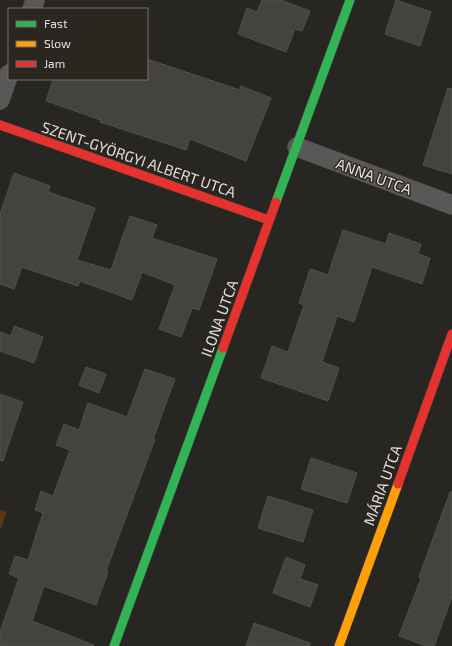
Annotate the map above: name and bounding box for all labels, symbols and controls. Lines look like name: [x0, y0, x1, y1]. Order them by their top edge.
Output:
legend: [8, 8, 148, 80]
text: Fast: [44, 16, 68, 30]
text: Slow: [44, 36, 71, 50]
text: Jam: [44, 56, 65, 70]
street label: SZENT-GYÖRGYI ALBERT UTCA: [40, 117, 239, 201]
street label: ANNA UTCA: [334, 154, 415, 198]
street label: ILONA UTCA: [197, 276, 241, 359]
street label: MÁRIA UTCA: [359, 442, 405, 528]

